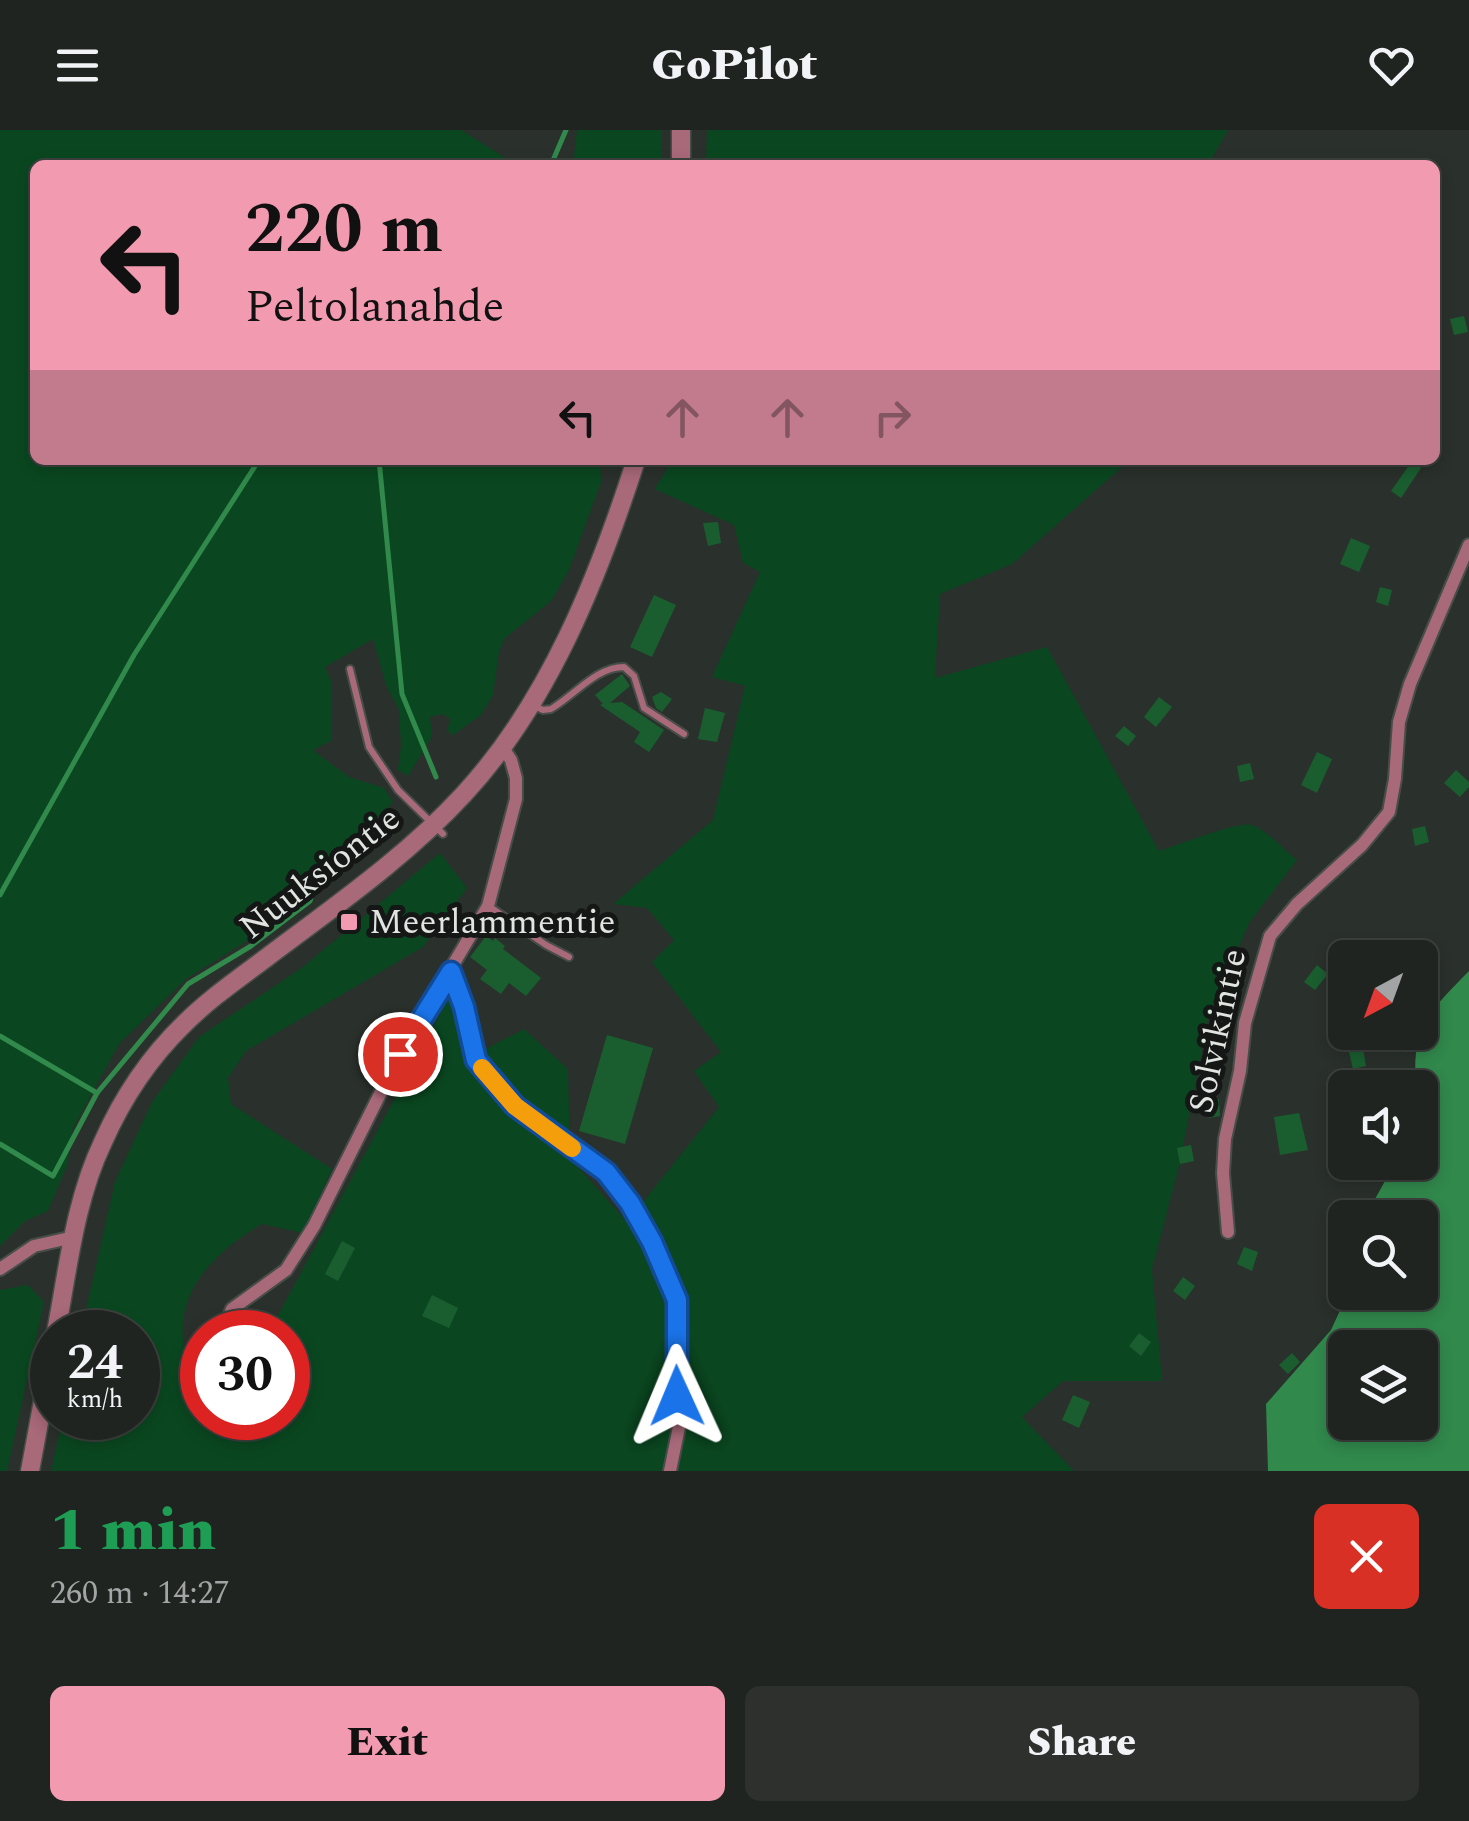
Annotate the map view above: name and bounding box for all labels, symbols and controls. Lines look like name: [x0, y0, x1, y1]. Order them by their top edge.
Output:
text: GoPilot: [652, 31, 817, 100]
icon: menu: [50, 38, 105, 93]
icon: heart: [1364, 38, 1419, 93]
text: 220 m: [245, 177, 443, 283]
icon: left: [80, 200, 210, 330]
text: Peltolanahde: [245, 273, 504, 342]
icon: left: [550, 390, 605, 445]
icon: ahead: [655, 390, 710, 445]
icon: ahead: [760, 390, 815, 445]
icon: right: [865, 390, 920, 445]
street label: Nuuksiontie: [228, 793, 412, 953]
place label: Meerlammentie: [369, 896, 616, 949]
marker: Meerlammentie: [338, 911, 360, 933]
north arrow: [1328, 940, 1438, 1050]
map controls: [1328, 940, 1438, 1440]
street label: Solvikintie: [1175, 944, 1261, 1118]
pin: [358, 1012, 443, 1097]
icon: arrive: [373, 1027, 428, 1082]
button: sound: [1328, 1070, 1438, 1180]
button: search: [1328, 1200, 1438, 1310]
speed limit sign: 30: [180, 1310, 310, 1440]
text: 24: [67, 1325, 123, 1401]
button: layers: [1328, 1330, 1438, 1440]
position arrow: [625, 1344, 729, 1448]
text: km/h: [67, 1381, 123, 1419]
text: 1 min: [50, 1485, 216, 1577]
button: close: [1314, 1504, 1419, 1609]
text: 260 m · 14:27: [50, 1569, 230, 1618]
button: Exit: [50, 1686, 725, 1801]
button: Share: [745, 1686, 1419, 1801]

